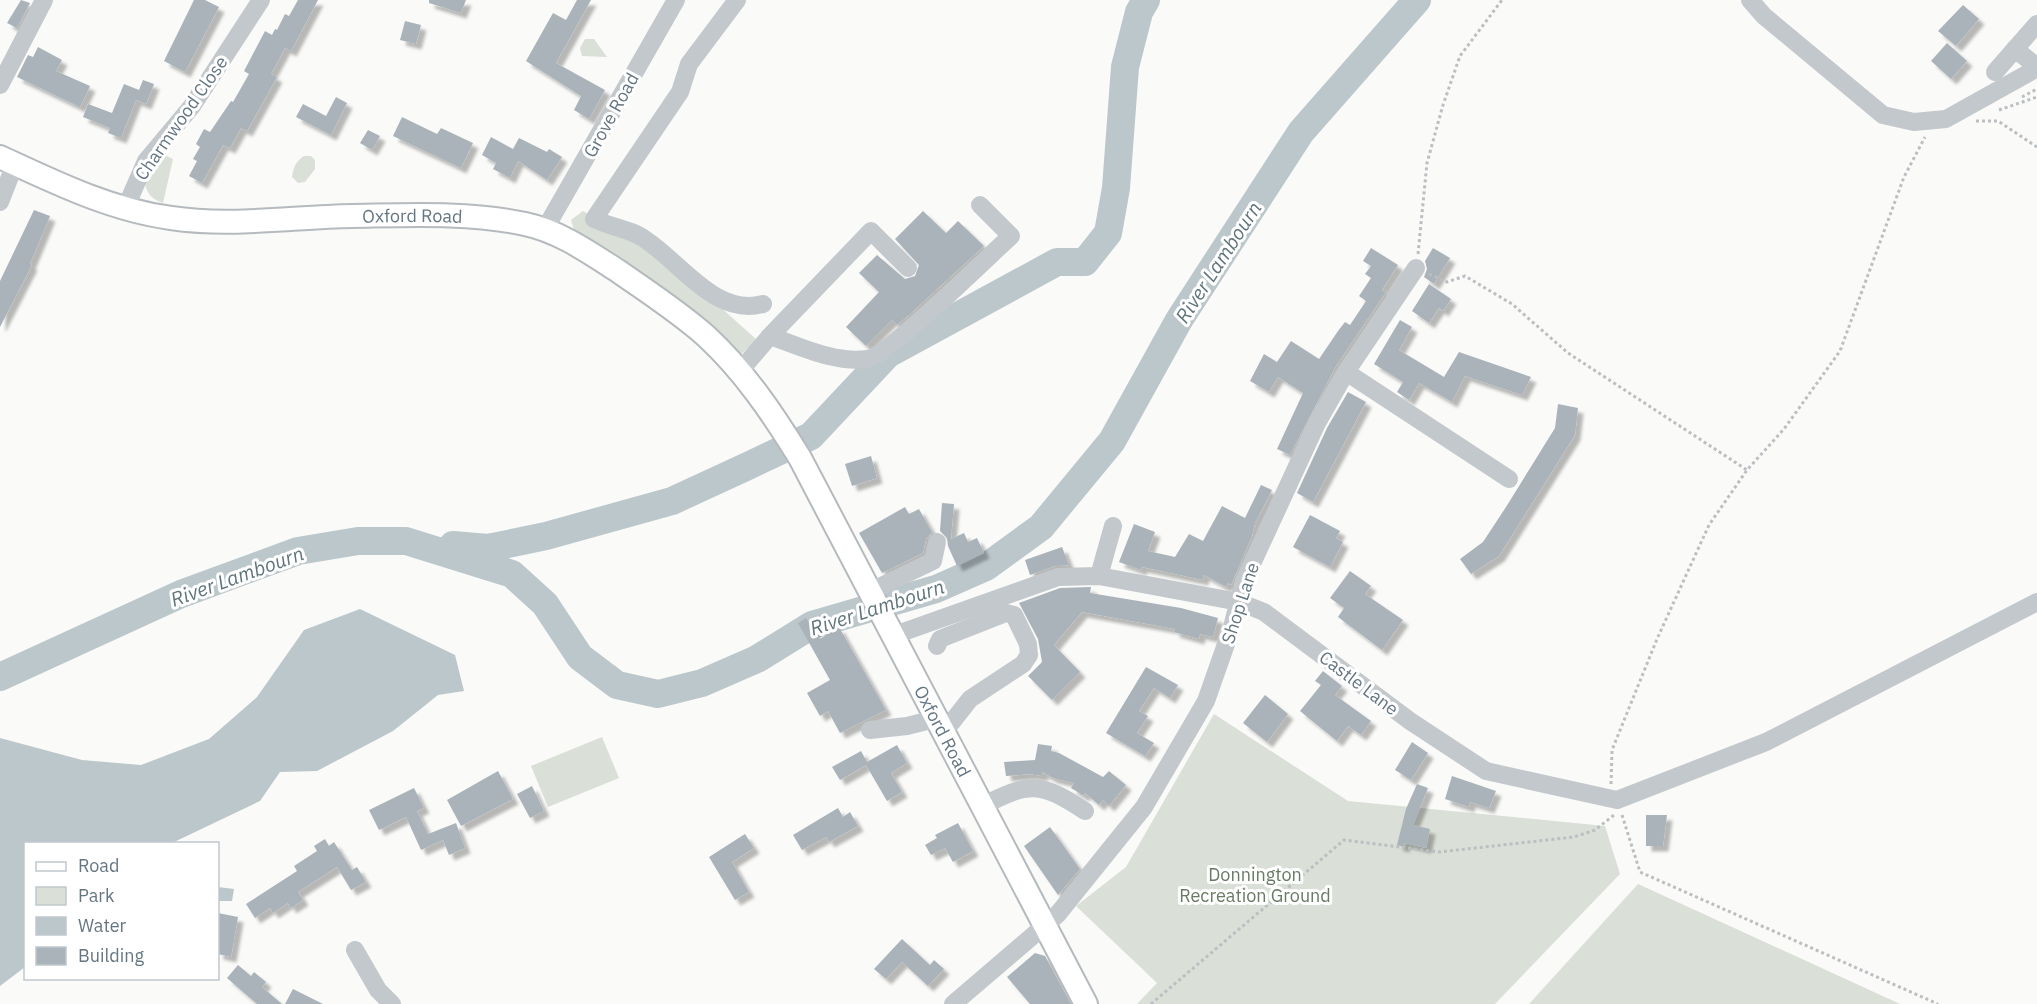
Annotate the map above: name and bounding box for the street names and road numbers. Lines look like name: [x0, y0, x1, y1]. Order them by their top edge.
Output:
street label: Charmwood Close: [130, 51, 233, 185]
street label: Grove Road: [578, 69, 644, 161]
street label: Oxford Road: [362, 203, 463, 227]
street label: Shop Lane: [1216, 559, 1264, 647]
street label: Castle Lane: [1315, 646, 1403, 720]
street label: Oxford Road: [909, 681, 976, 781]

